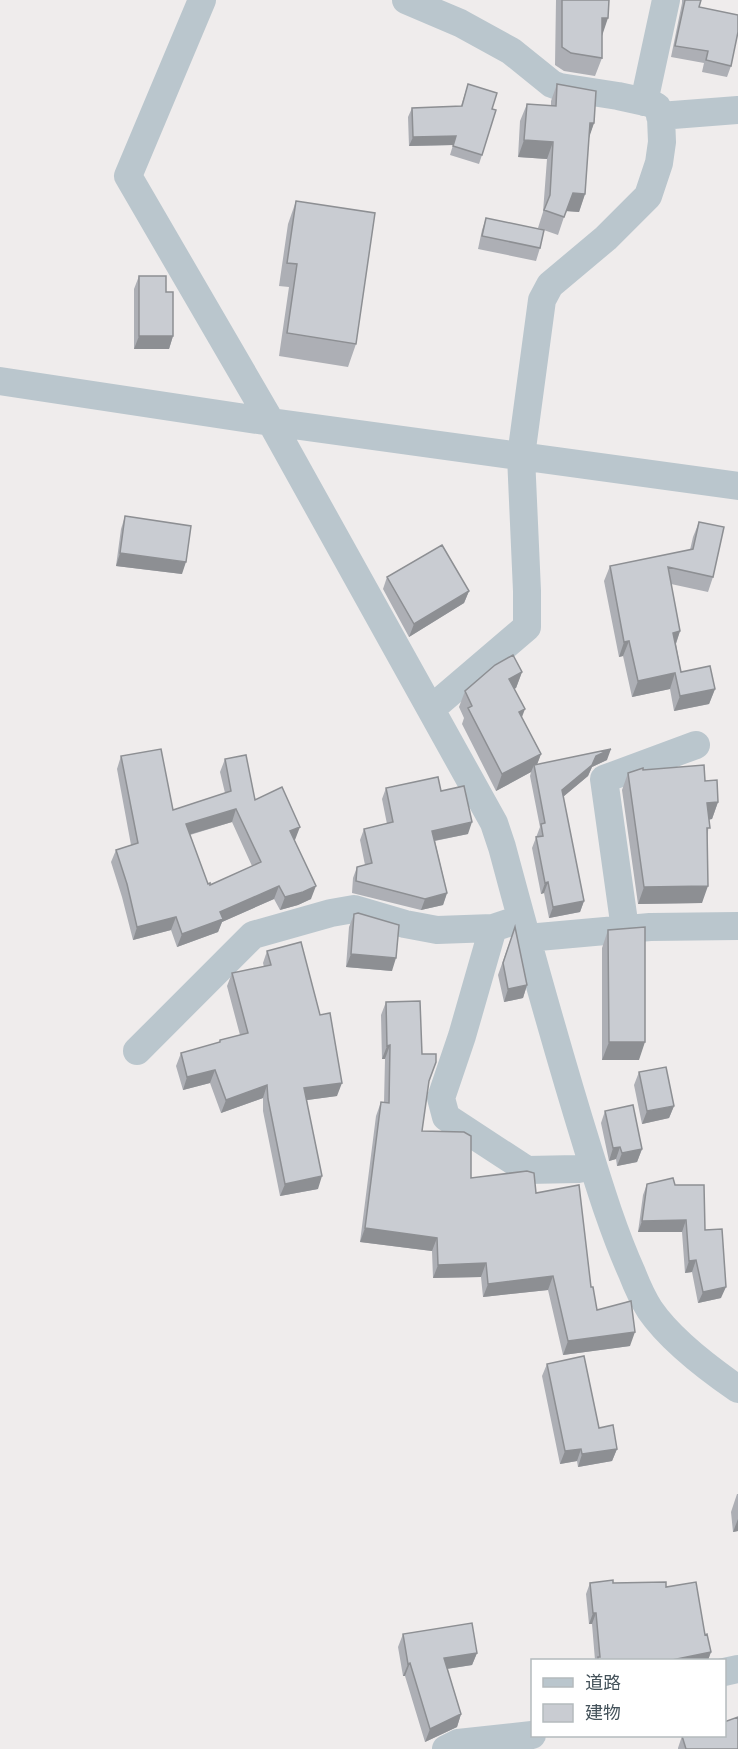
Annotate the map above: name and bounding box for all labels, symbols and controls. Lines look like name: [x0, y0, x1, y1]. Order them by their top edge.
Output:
legend: [531, 1659, 726, 1737]
text: 道路: [585, 1673, 621, 1694]
text: 建物: [585, 1703, 621, 1724]

